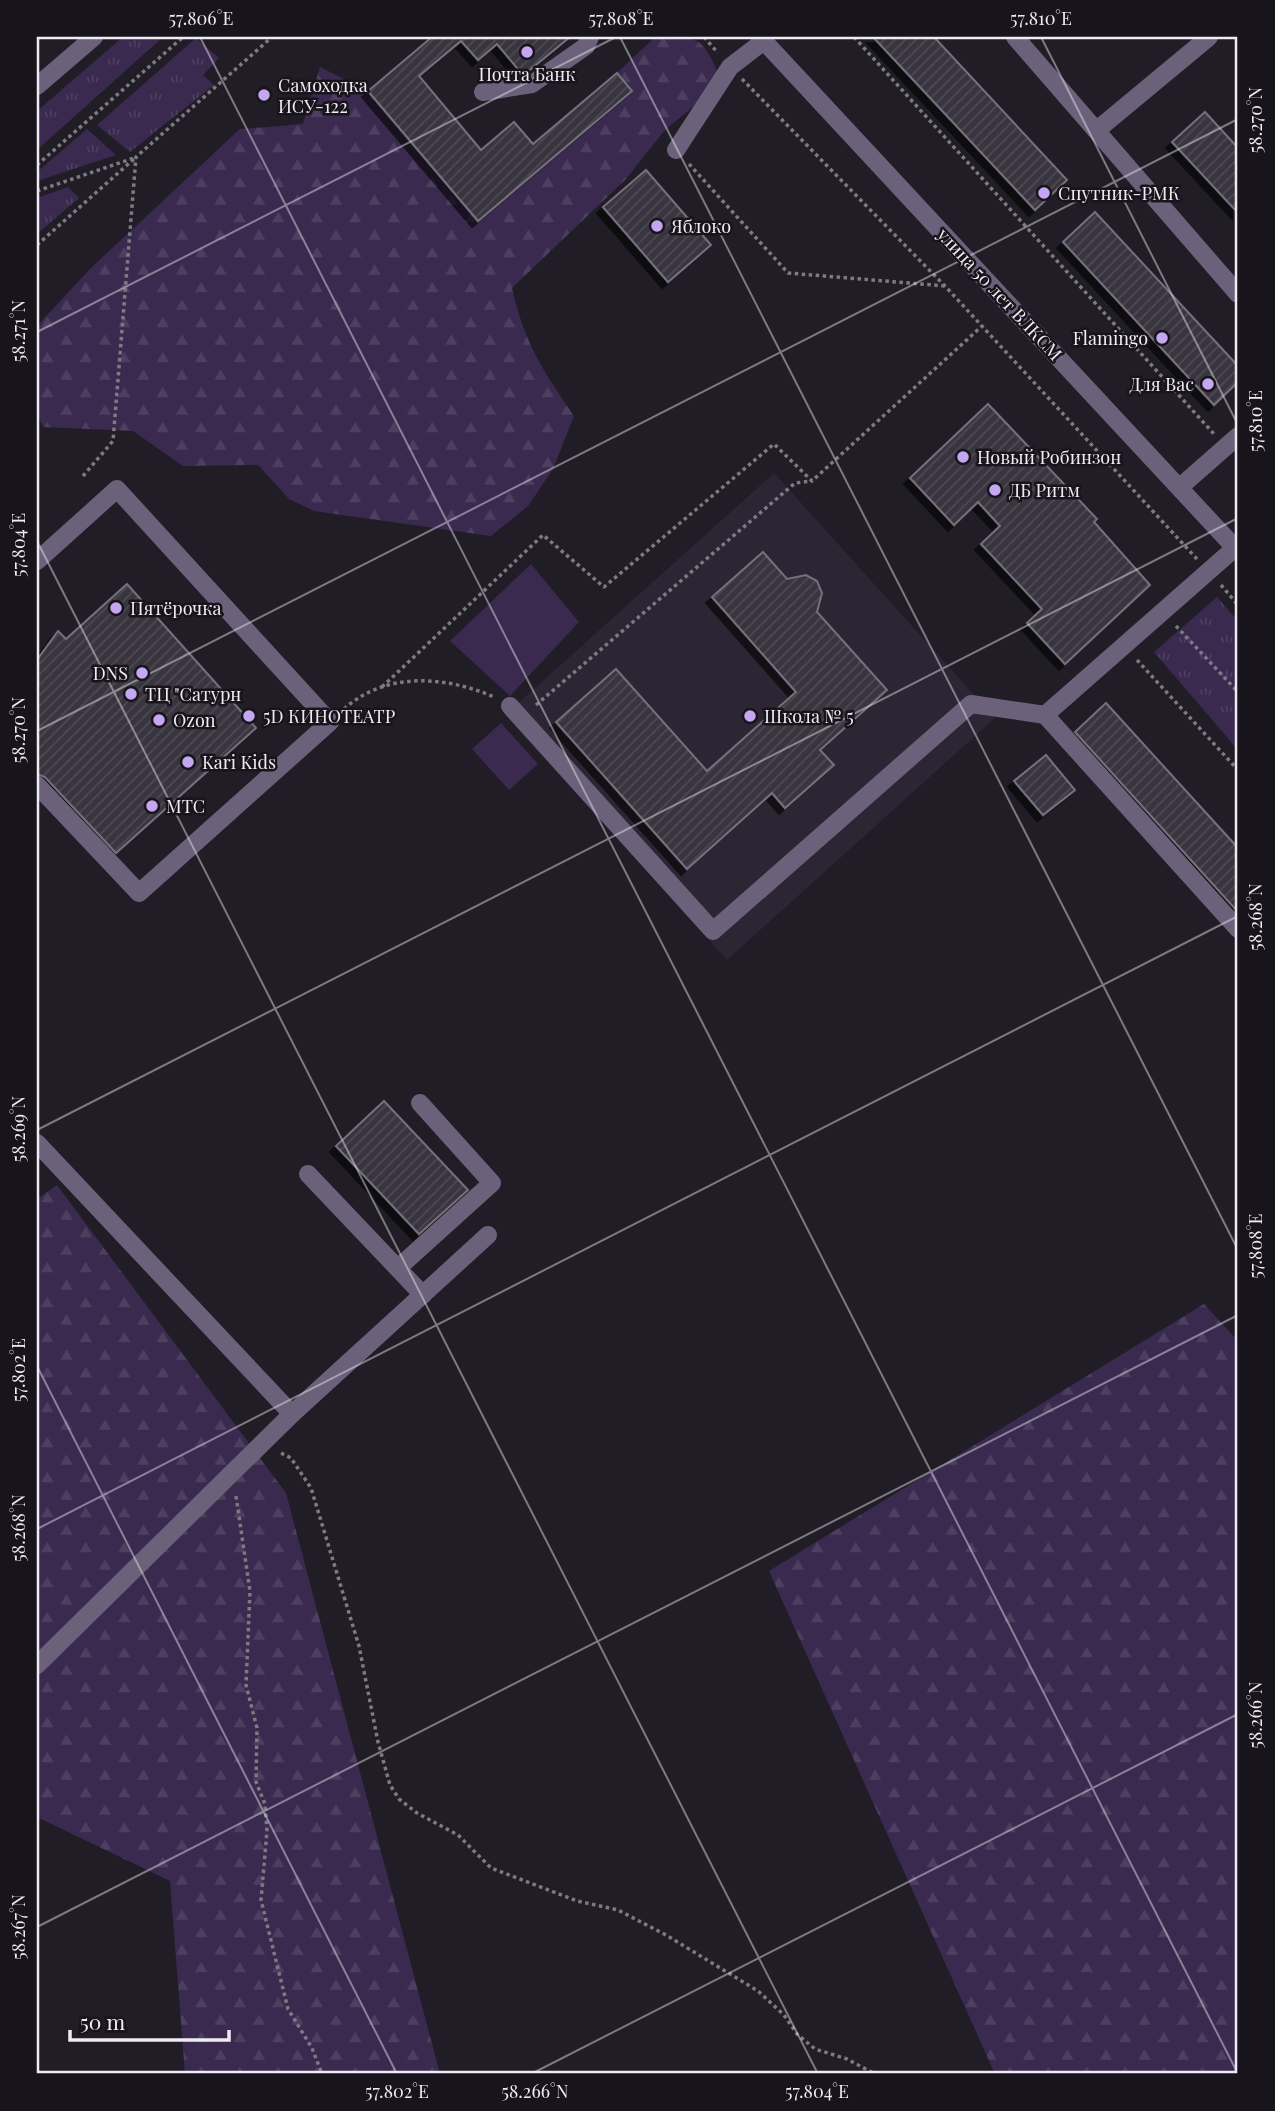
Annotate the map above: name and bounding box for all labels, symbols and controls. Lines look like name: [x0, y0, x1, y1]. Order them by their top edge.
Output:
text: 57.806°E: [169, 6, 233, 30]
text: 57.808°E: [588, 6, 654, 30]
text: 57.810°E: [1010, 6, 1072, 30]
marker: Почта Банк: [519, 44, 535, 60]
place label: Почта Банк: [478, 62, 576, 86]
place label: Самоходка ИСУ-122: [278, 73, 368, 118]
marker: Самоходка ИСУ-122: [256, 87, 272, 103]
text: 58.270°N: [1243, 87, 1267, 153]
place label: Спутник-РМК: [1058, 181, 1180, 205]
marker: Спутник-РМК: [1036, 185, 1052, 201]
place label: Яблоко: [670, 214, 731, 238]
marker: Яблоко: [649, 218, 665, 234]
street label: улица 50 лет ВЛКСМ: [932, 222, 1068, 365]
text: 58.271°N: [6, 300, 30, 362]
place label: Flamingo: [1073, 326, 1148, 350]
marker: Flamingo: [1154, 330, 1170, 346]
place label: Для Вас: [1129, 372, 1194, 396]
marker: Для Вас: [1200, 376, 1216, 392]
text: 57.810°E: [1243, 390, 1267, 452]
place label: Новый Робинзон: [977, 445, 1121, 469]
marker: Новый Робинзон: [955, 449, 971, 465]
place label: ДБ Ритм: [1009, 478, 1080, 502]
marker: ДБ Ритм: [987, 482, 1003, 498]
text: 57.804°E: [6, 513, 30, 577]
place label: Пятёрочка: [130, 596, 221, 620]
marker: Пятёрочка: [108, 600, 124, 616]
place label: DNS: [93, 661, 128, 685]
marker: DNS: [134, 665, 150, 681]
place label: ТЦ "Сатурн: [145, 682, 241, 706]
marker: ТЦ "Сатурн: [123, 686, 139, 702]
text: 58.270°N: [6, 697, 30, 763]
place label: 5D КИНОТЕАТР: [263, 704, 396, 728]
place label: Школа № 5: [764, 704, 854, 728]
place label: Ozon: [173, 708, 216, 732]
marker: 5D КИНОТЕАТР: [241, 708, 257, 724]
marker: Школа № 5: [742, 708, 758, 724]
marker: Ozon: [151, 712, 167, 728]
place label: Kari Kids: [202, 750, 276, 774]
marker: Kari Kids: [180, 754, 196, 770]
place label: МТС: [166, 794, 205, 818]
marker: МТС: [144, 798, 160, 814]
text: 58.268°N: [1243, 883, 1267, 951]
text: 58.269°N: [6, 1095, 30, 1162]
text: 57.808°E: [1243, 1213, 1267, 1279]
text: 57.802°E: [6, 1338, 30, 1402]
text: 58.268°N: [6, 1494, 30, 1562]
text: 58.266°N: [1243, 1681, 1267, 1749]
text: 58.267°N: [6, 1894, 30, 1960]
scale bar: [70, 1999, 229, 2043]
text: 50 m: [80, 2007, 126, 2035]
text: 57.802°E: [365, 2079, 429, 2103]
text: 58.266°N: [501, 2079, 569, 2103]
text: 57.804°E: [785, 2079, 849, 2103]

